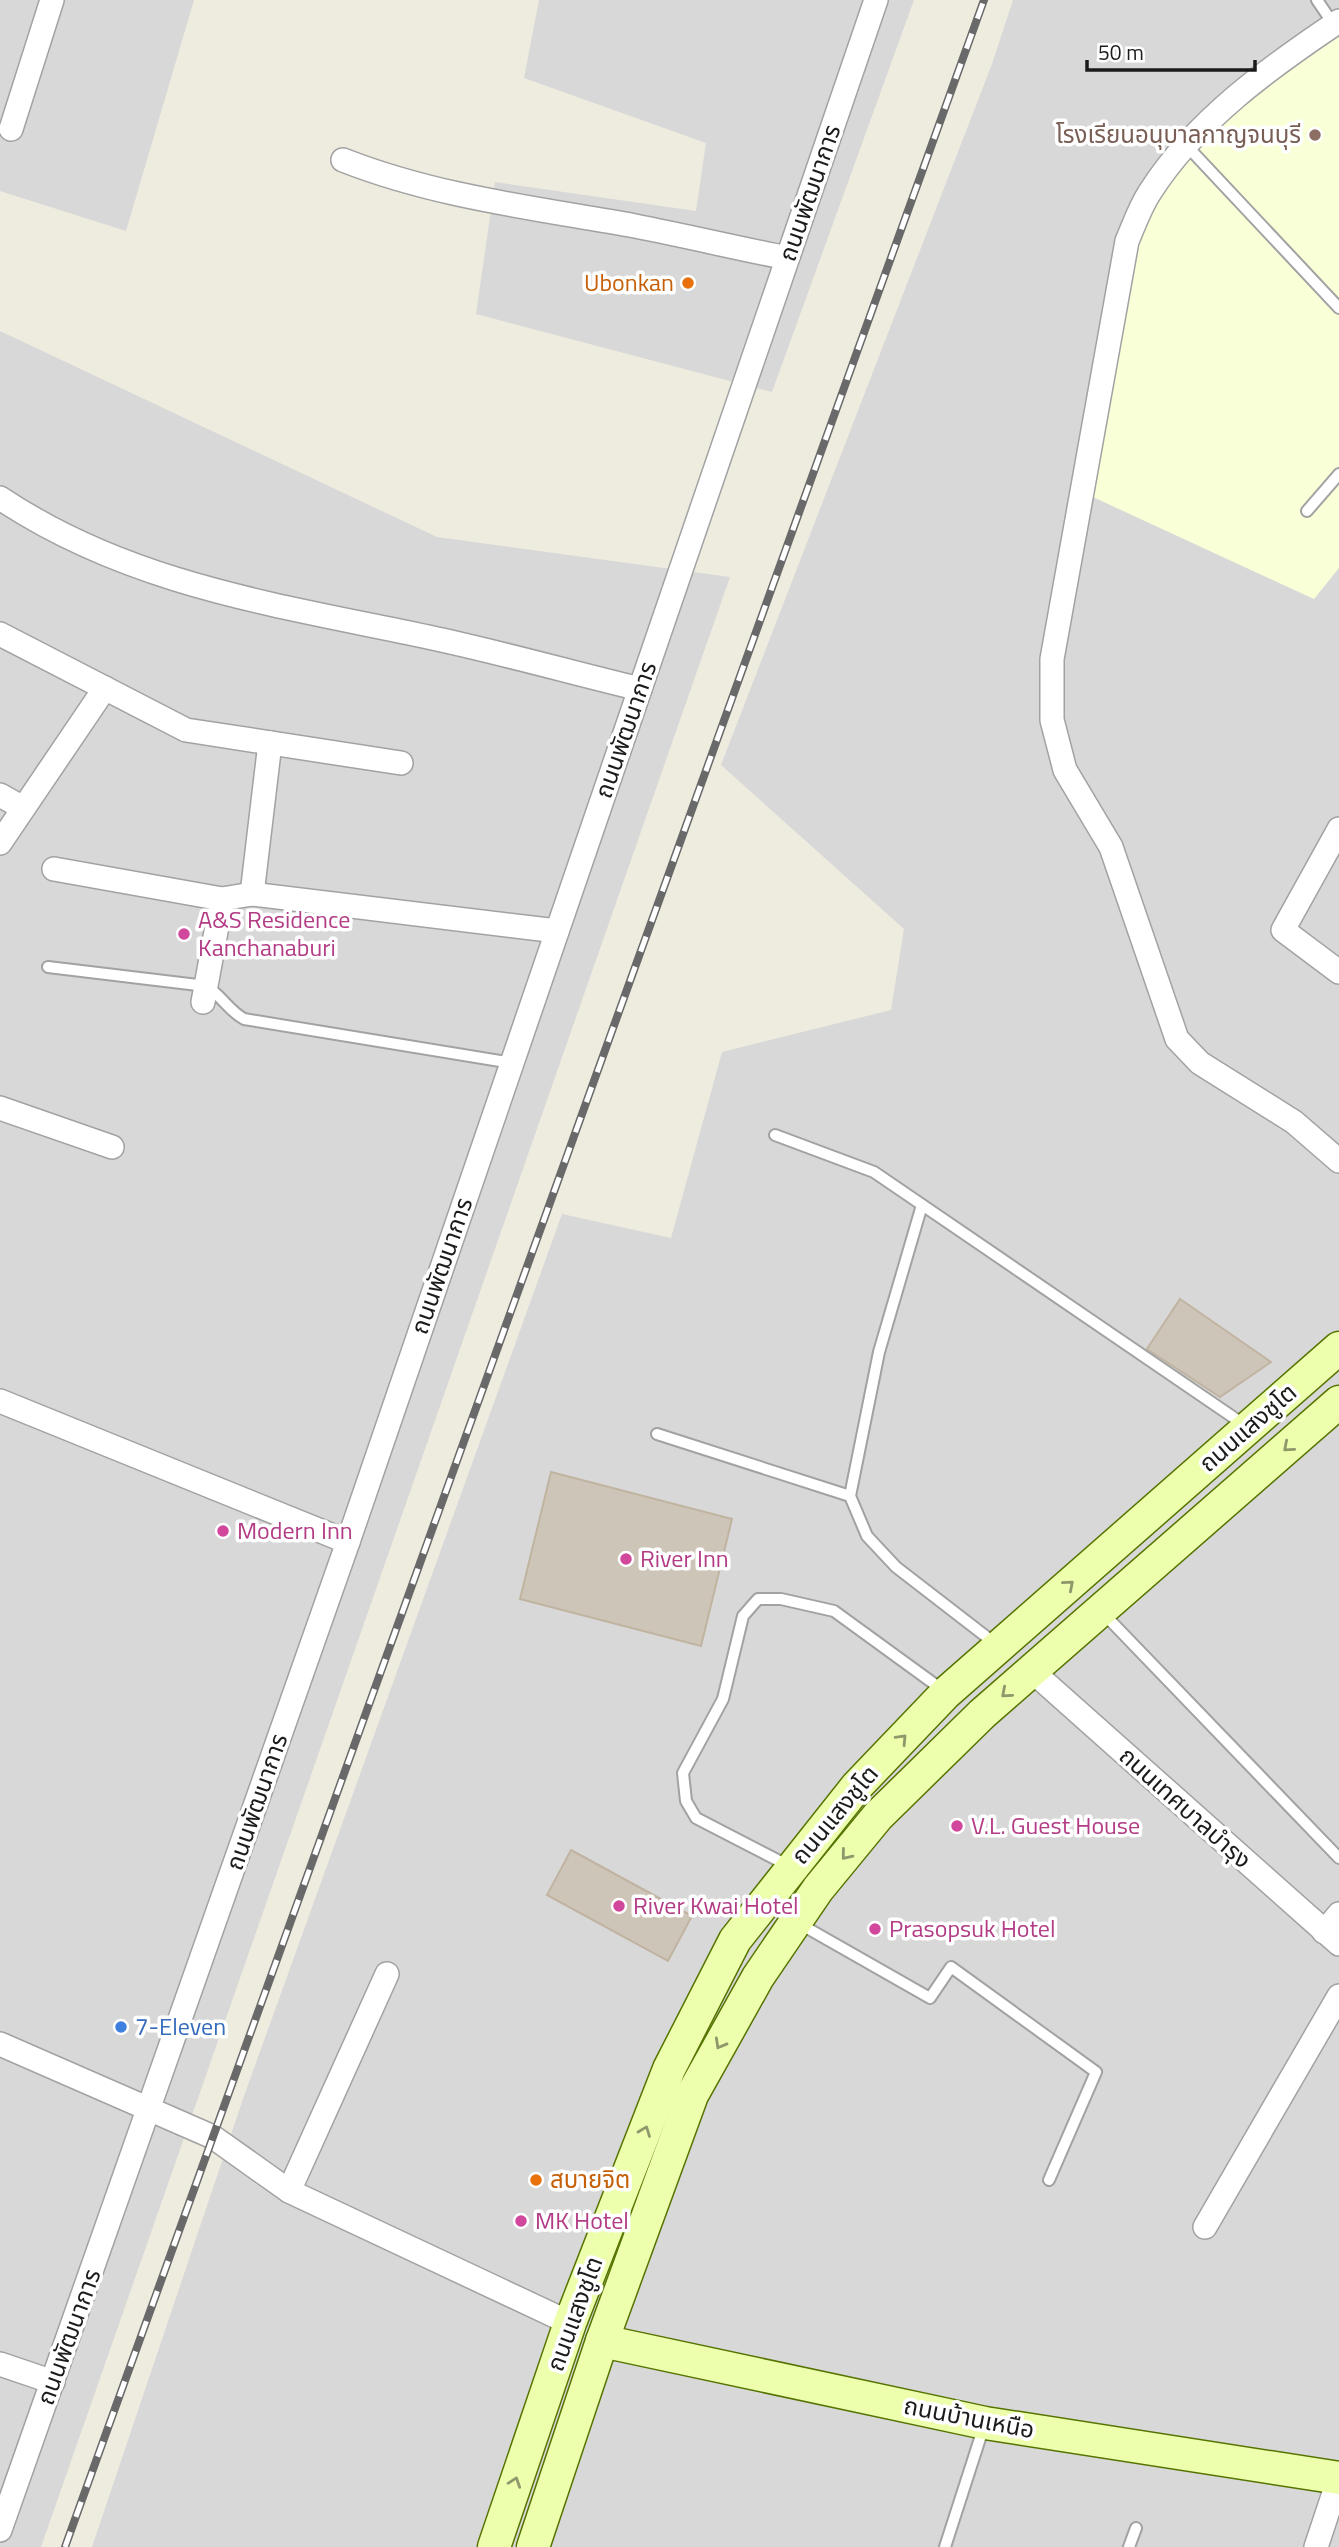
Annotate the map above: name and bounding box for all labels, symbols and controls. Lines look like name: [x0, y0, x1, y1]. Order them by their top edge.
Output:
scale bar: [1087, 28, 1255, 72]
text: 50 m: [1098, 36, 1144, 68]
place label: โรงเรียนอนุบาลกาญจนบุรี: [1056, 116, 1301, 152]
street label: ถนนพัฒนาการ: [769, 119, 849, 266]
marker: โรงเรียนอนุบาลกาญจนบุรี: [1307, 127, 1323, 143]
place label: Ubonkan: [584, 264, 674, 300]
marker: Ubonkan: [680, 275, 696, 291]
street label: ถนนพัฒนาการ: [585, 656, 665, 803]
place label: A&S Residence Kanchanaburi: [198, 901, 350, 965]
marker: A&S Residence Kanchanaburi: [176, 926, 192, 942]
street label: ถนนพัฒนาการ: [401, 1192, 481, 1339]
street label: ถนนแสงชูโต: [1190, 1374, 1304, 1480]
one-way arrow: [1283, 1439, 1296, 1451]
place label: Modern Inn: [237, 1512, 353, 1548]
marker: Modern Inn: [215, 1523, 231, 1539]
place label: River Inn: [640, 1540, 729, 1576]
marker: River Inn: [618, 1551, 634, 1567]
one-way arrow: [1061, 1581, 1074, 1594]
one-way arrow: [1001, 1685, 1013, 1698]
street label: ถนนพัฒนาการ: [216, 1728, 296, 1875]
one-way arrow: [893, 1735, 906, 1748]
street label: ถนนเทศบาลบำรุง: [1111, 1738, 1260, 1877]
street label: ถนนแสงชูโต: [782, 1757, 886, 1872]
place label: V.L. Guest House: [971, 1807, 1140, 1843]
marker: V.L. Guest House: [949, 1818, 965, 1834]
one-way arrow: [842, 1847, 854, 1860]
place label: River Kwai Hotel: [633, 1887, 799, 1923]
marker: River Kwai Hotel: [611, 1898, 627, 1914]
place label: Prasopsuk Hotel: [889, 1910, 1055, 1946]
marker: Prasopsuk Hotel: [867, 1921, 883, 1937]
place label: 7-Eleven: [135, 2008, 226, 2044]
marker: 7-Eleven: [113, 2019, 129, 2035]
one-way arrow: [715, 2037, 728, 2050]
one-way arrow: [636, 2125, 650, 2137]
place label: สบายจิต: [550, 2161, 630, 2197]
marker: สบายจิต: [528, 2172, 544, 2188]
place label: MK Hotel: [535, 2202, 629, 2238]
marker: MK Hotel: [513, 2213, 529, 2229]
street label: ถนนแสงชูโต: [537, 2251, 611, 2376]
street label: ถนนพัฒนาการ: [27, 2264, 109, 2410]
street label: ถนนบ้านเหนือ: [901, 2387, 1038, 2447]
one-way arrow: [507, 2476, 521, 2489]

